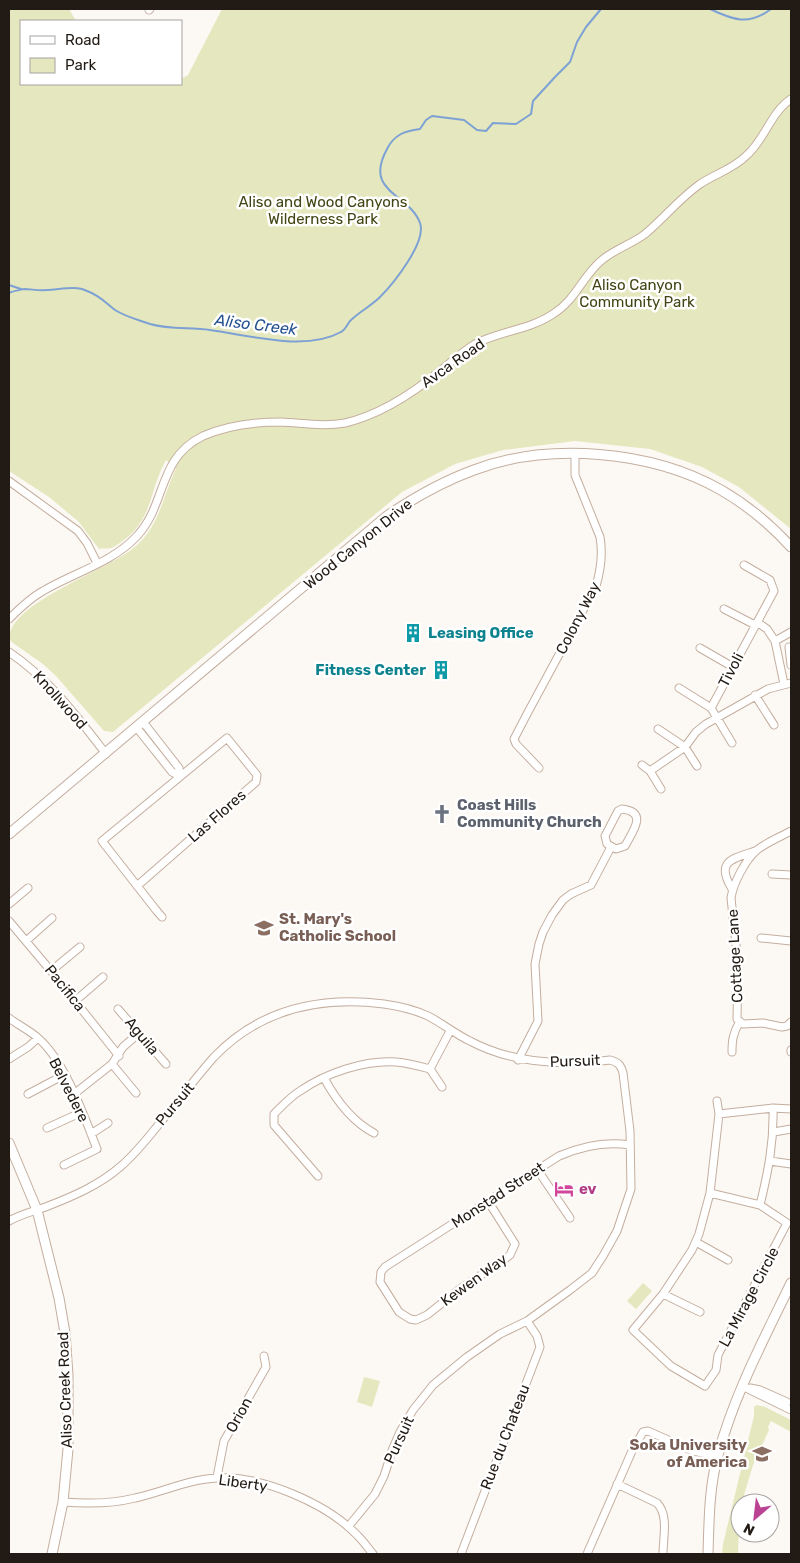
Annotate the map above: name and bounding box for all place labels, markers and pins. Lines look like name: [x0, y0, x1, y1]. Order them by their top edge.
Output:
building icon: Leasing Office: [402, 622, 424, 644]
place label: Leasing Office: [428, 624, 534, 642]
building icon: Fitness Center: [430, 659, 452, 681]
place label: Fitness Center: [315, 661, 426, 679]
place label: Coast Hills Community Church: [457, 796, 602, 831]
church icon: Coast Hills Community Church: [431, 803, 453, 825]
place label: St. Mary's Catholic School: [279, 910, 396, 945]
school or university icon: St. Mary's Catholic School: [253, 917, 275, 939]
hotel icon: ev: [553, 1178, 575, 1200]
place label: ev: [579, 1180, 597, 1198]
place label: Soka University of America: [630, 1436, 747, 1471]
school or university icon: Soka University of America: [751, 1443, 773, 1465]

